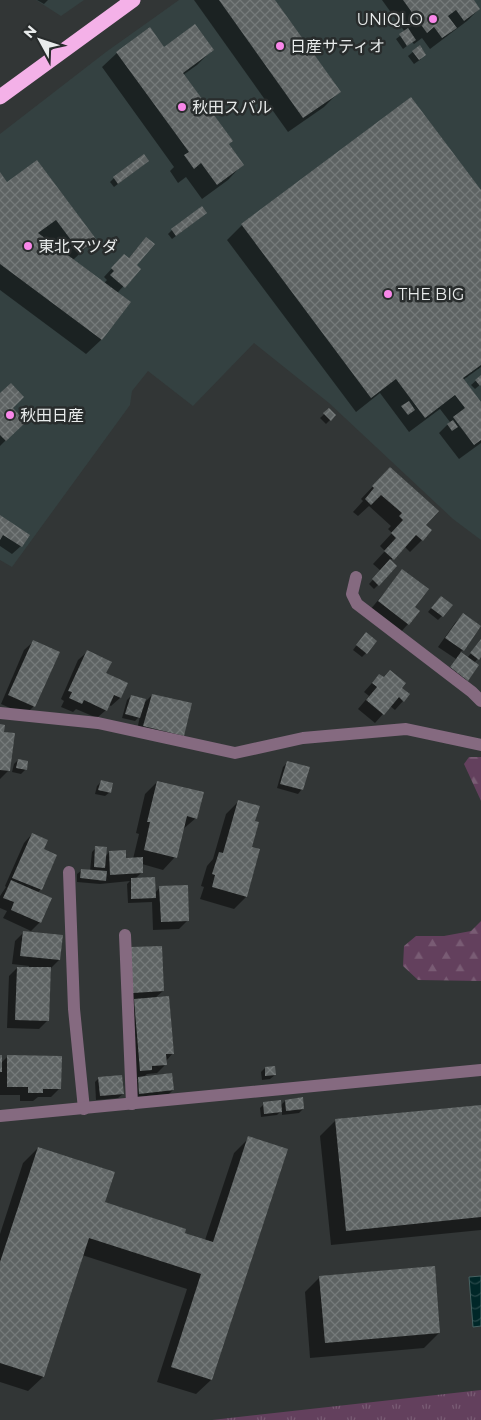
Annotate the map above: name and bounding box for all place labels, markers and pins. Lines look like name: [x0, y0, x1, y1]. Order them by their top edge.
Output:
place label: UNIQLO: [356, 10, 423, 29]
marker: UNIQLO: [427, 13, 439, 25]
place label: 日産サティオ: [290, 37, 385, 56]
marker: 日産サティオ: [274, 40, 286, 52]
place label: 秋田スバル: [192, 98, 272, 117]
marker: 秋田スバル: [176, 101, 188, 113]
place label: 東北マツダ: [38, 237, 118, 256]
marker: 東北マツダ: [22, 240, 34, 252]
place label: THE BIG: [398, 285, 464, 304]
marker: THE BIG: [382, 288, 394, 300]
place label: 秋田日産: [20, 406, 84, 425]
marker: 秋田日産: [4, 409, 16, 421]

